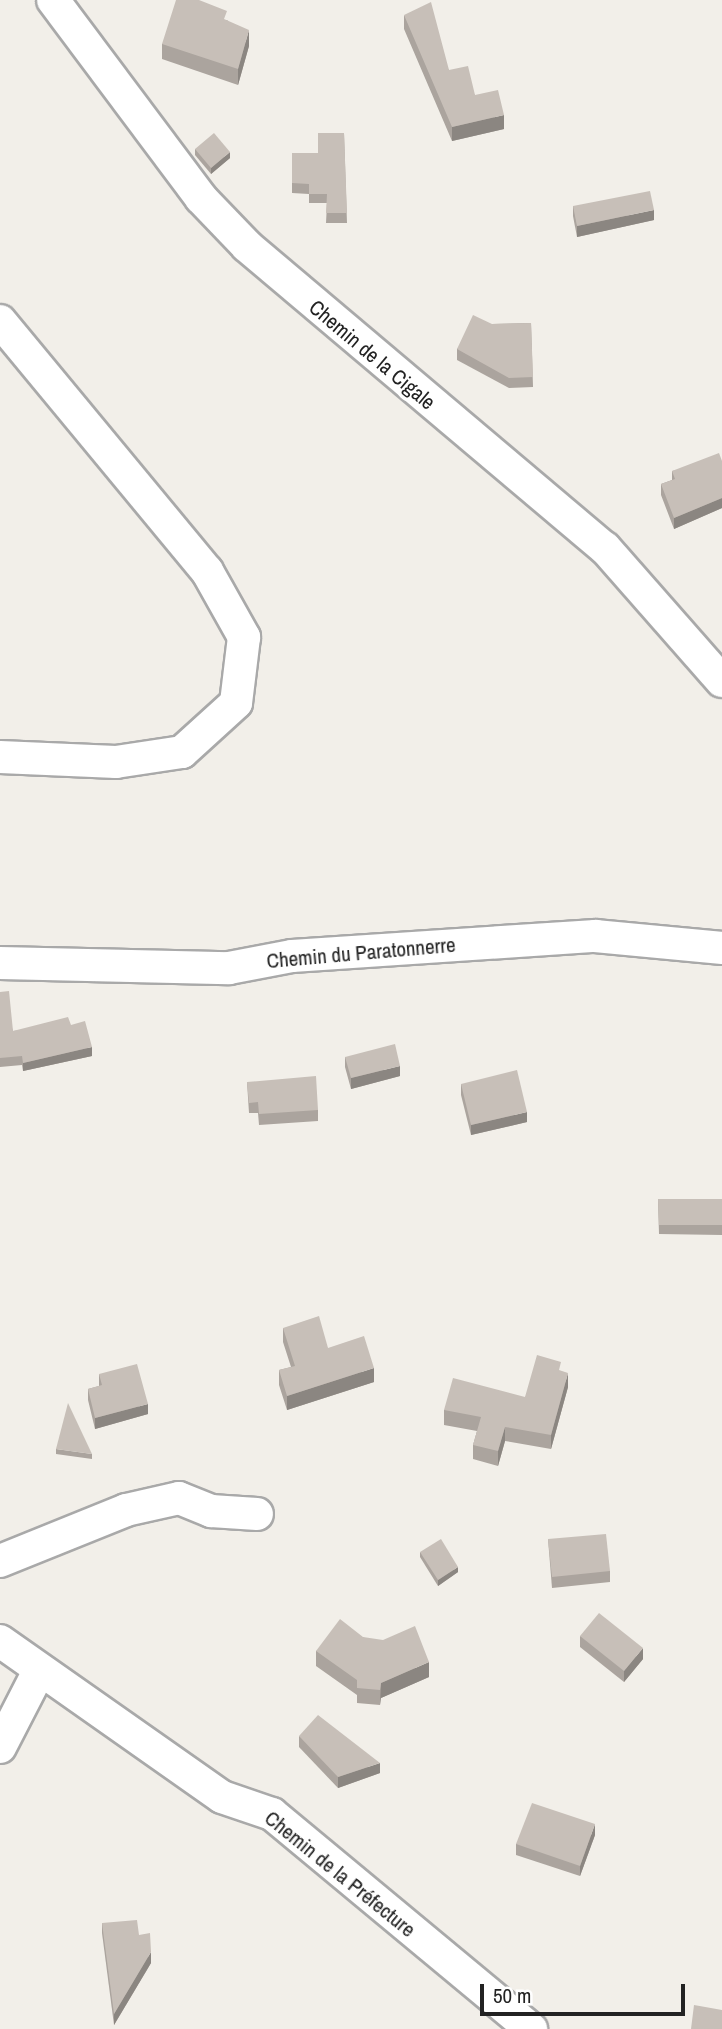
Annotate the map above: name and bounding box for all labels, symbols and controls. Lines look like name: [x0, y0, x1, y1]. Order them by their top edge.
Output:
street label: Chemin de la Cigale: [304, 295, 440, 415]
street label: Chemin du Paratonnerre: [266, 932, 456, 974]
street label: Chemin de la Préfecture: [260, 1805, 420, 1943]
scale bar: [484, 1969, 689, 2013]
text: 50 m: [493, 1981, 531, 2010]

